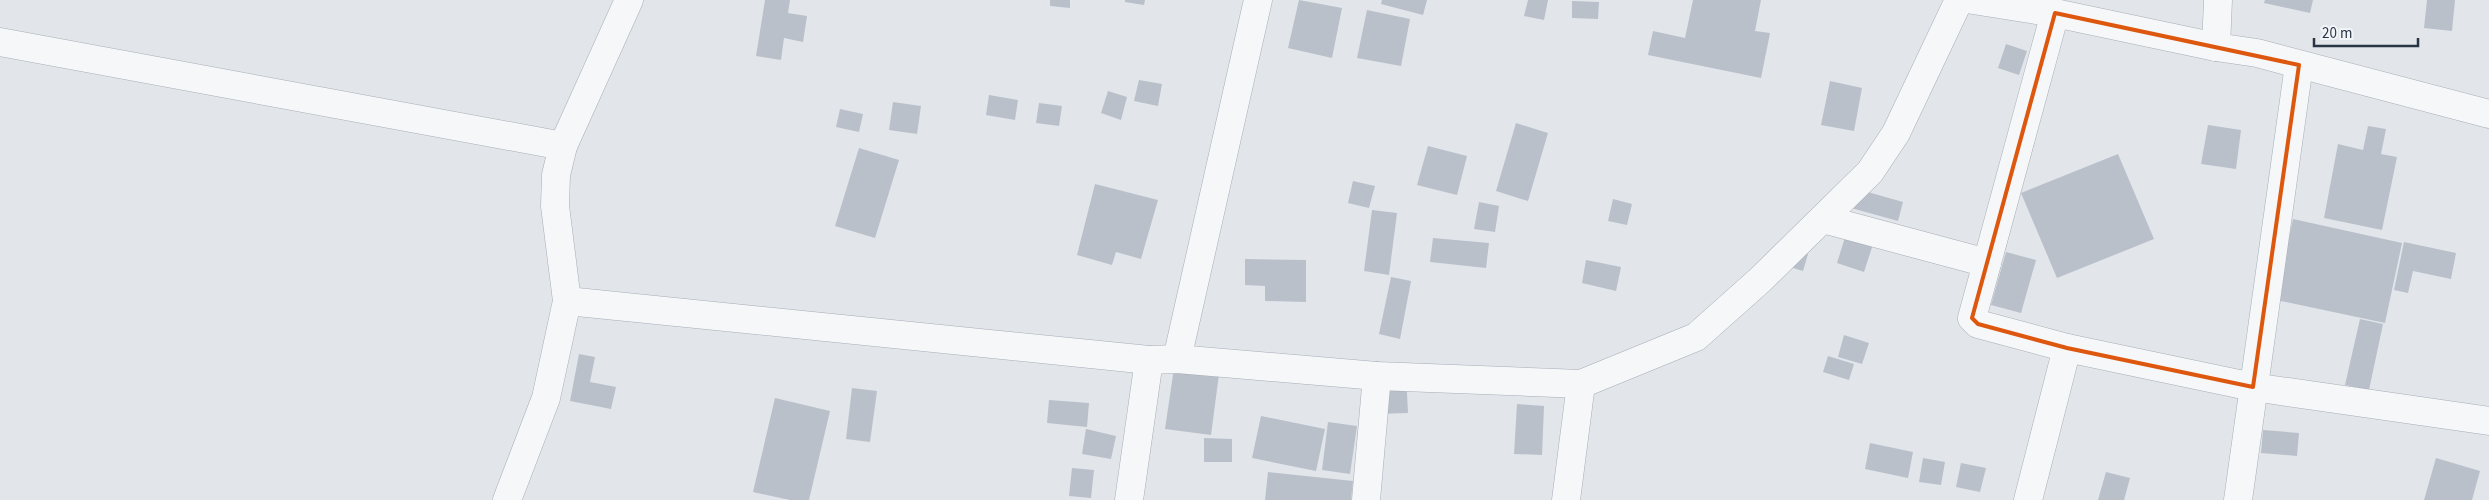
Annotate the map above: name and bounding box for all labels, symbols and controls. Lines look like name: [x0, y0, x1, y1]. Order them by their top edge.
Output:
scale bar: [2314, 15, 2418, 47]
text: 20 m: [2322, 23, 2352, 44]

